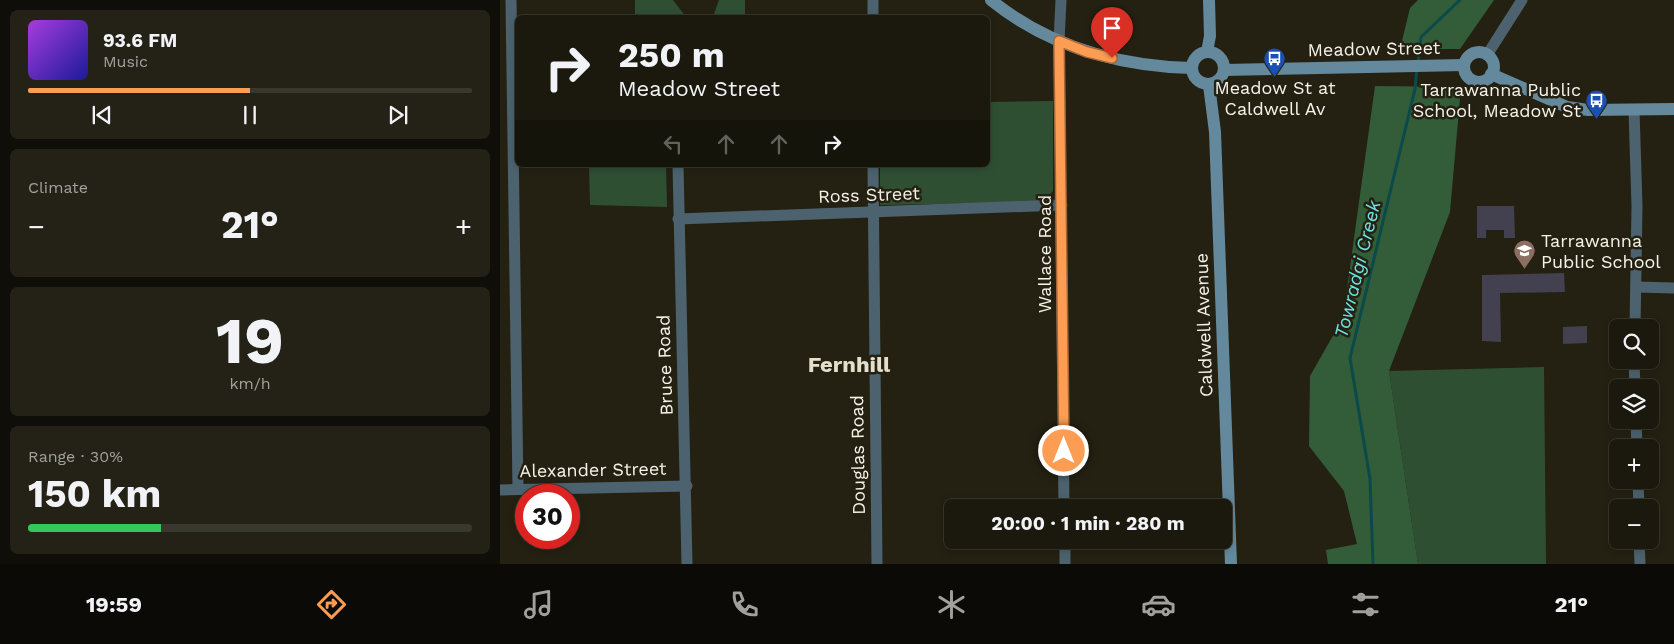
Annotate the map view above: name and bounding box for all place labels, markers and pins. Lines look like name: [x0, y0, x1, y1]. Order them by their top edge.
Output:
pin: [1091, 7, 1133, 58]
bus stop icon: Meadow St at Caldwell Av: [1263, 46, 1287, 77]
place label: Meadow St at Caldwell Av: [1215, 77, 1336, 119]
place label: Tarrawanna Public School, Meadow St: [1413, 79, 1581, 121]
bus stop icon: Tarrawanna Public School, Meadow St: [1585, 88, 1609, 119]
place label: Tarrawanna Public School: [1541, 230, 1661, 272]
school or university icon: Tarrawanna Public School: [1513, 239, 1537, 270]

